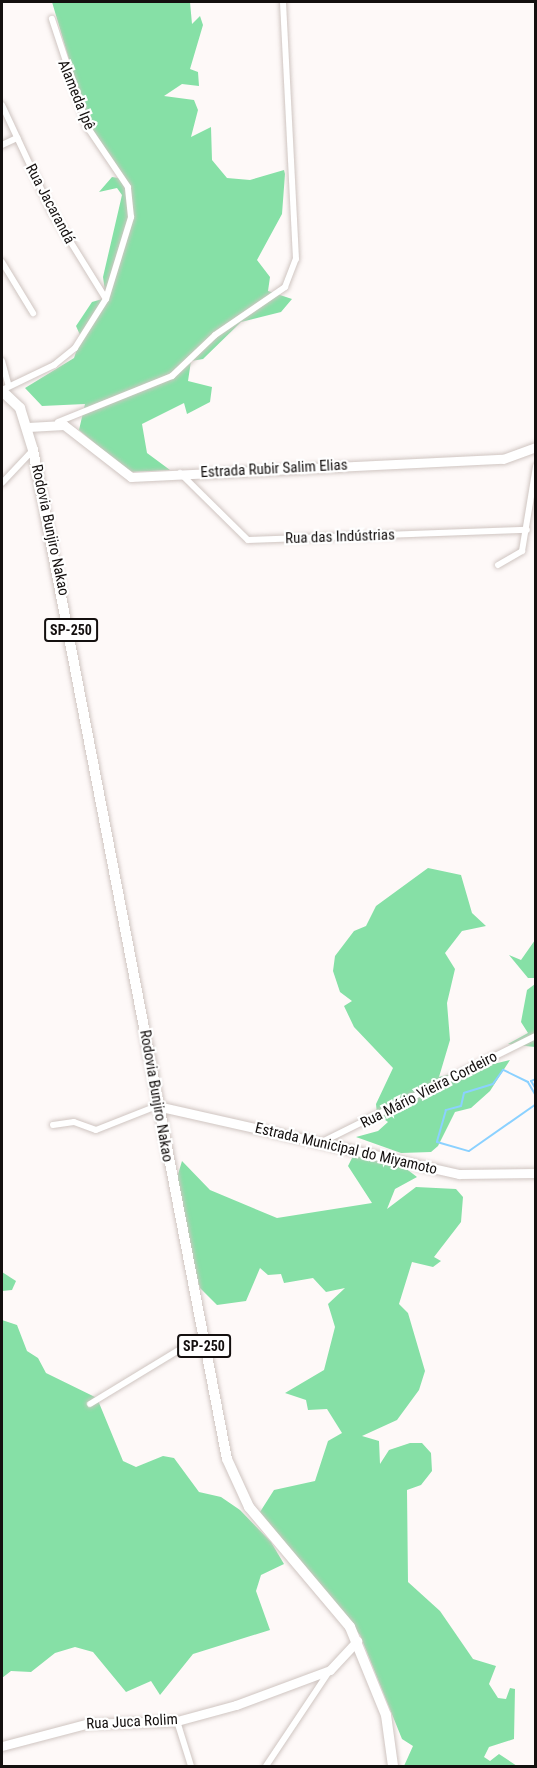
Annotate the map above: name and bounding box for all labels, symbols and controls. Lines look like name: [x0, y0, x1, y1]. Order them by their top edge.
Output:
street label: Alameda Ipê: [54, 57, 98, 133]
street label: Rua Jacarandá: [21, 161, 79, 247]
street label: Estrada Rubir Salim Elias: [200, 456, 348, 482]
street label: Rodovia Bunjiro Nakao: [27, 463, 73, 597]
street label: Rua das Indústrias: [285, 526, 395, 548]
road number: SP-250: [44, 619, 98, 641]
street label: Rodovia Bunjiro Nakao: [136, 1029, 176, 1163]
street label: Rua Mário Vieira Cordeiro: [358, 1048, 500, 1132]
street label: Estrada Municipal do Miyamoto: [253, 1119, 439, 1179]
road number: SP-250: [177, 1335, 231, 1357]
street label: Rua Juca Rolim: [86, 1711, 178, 1733]

